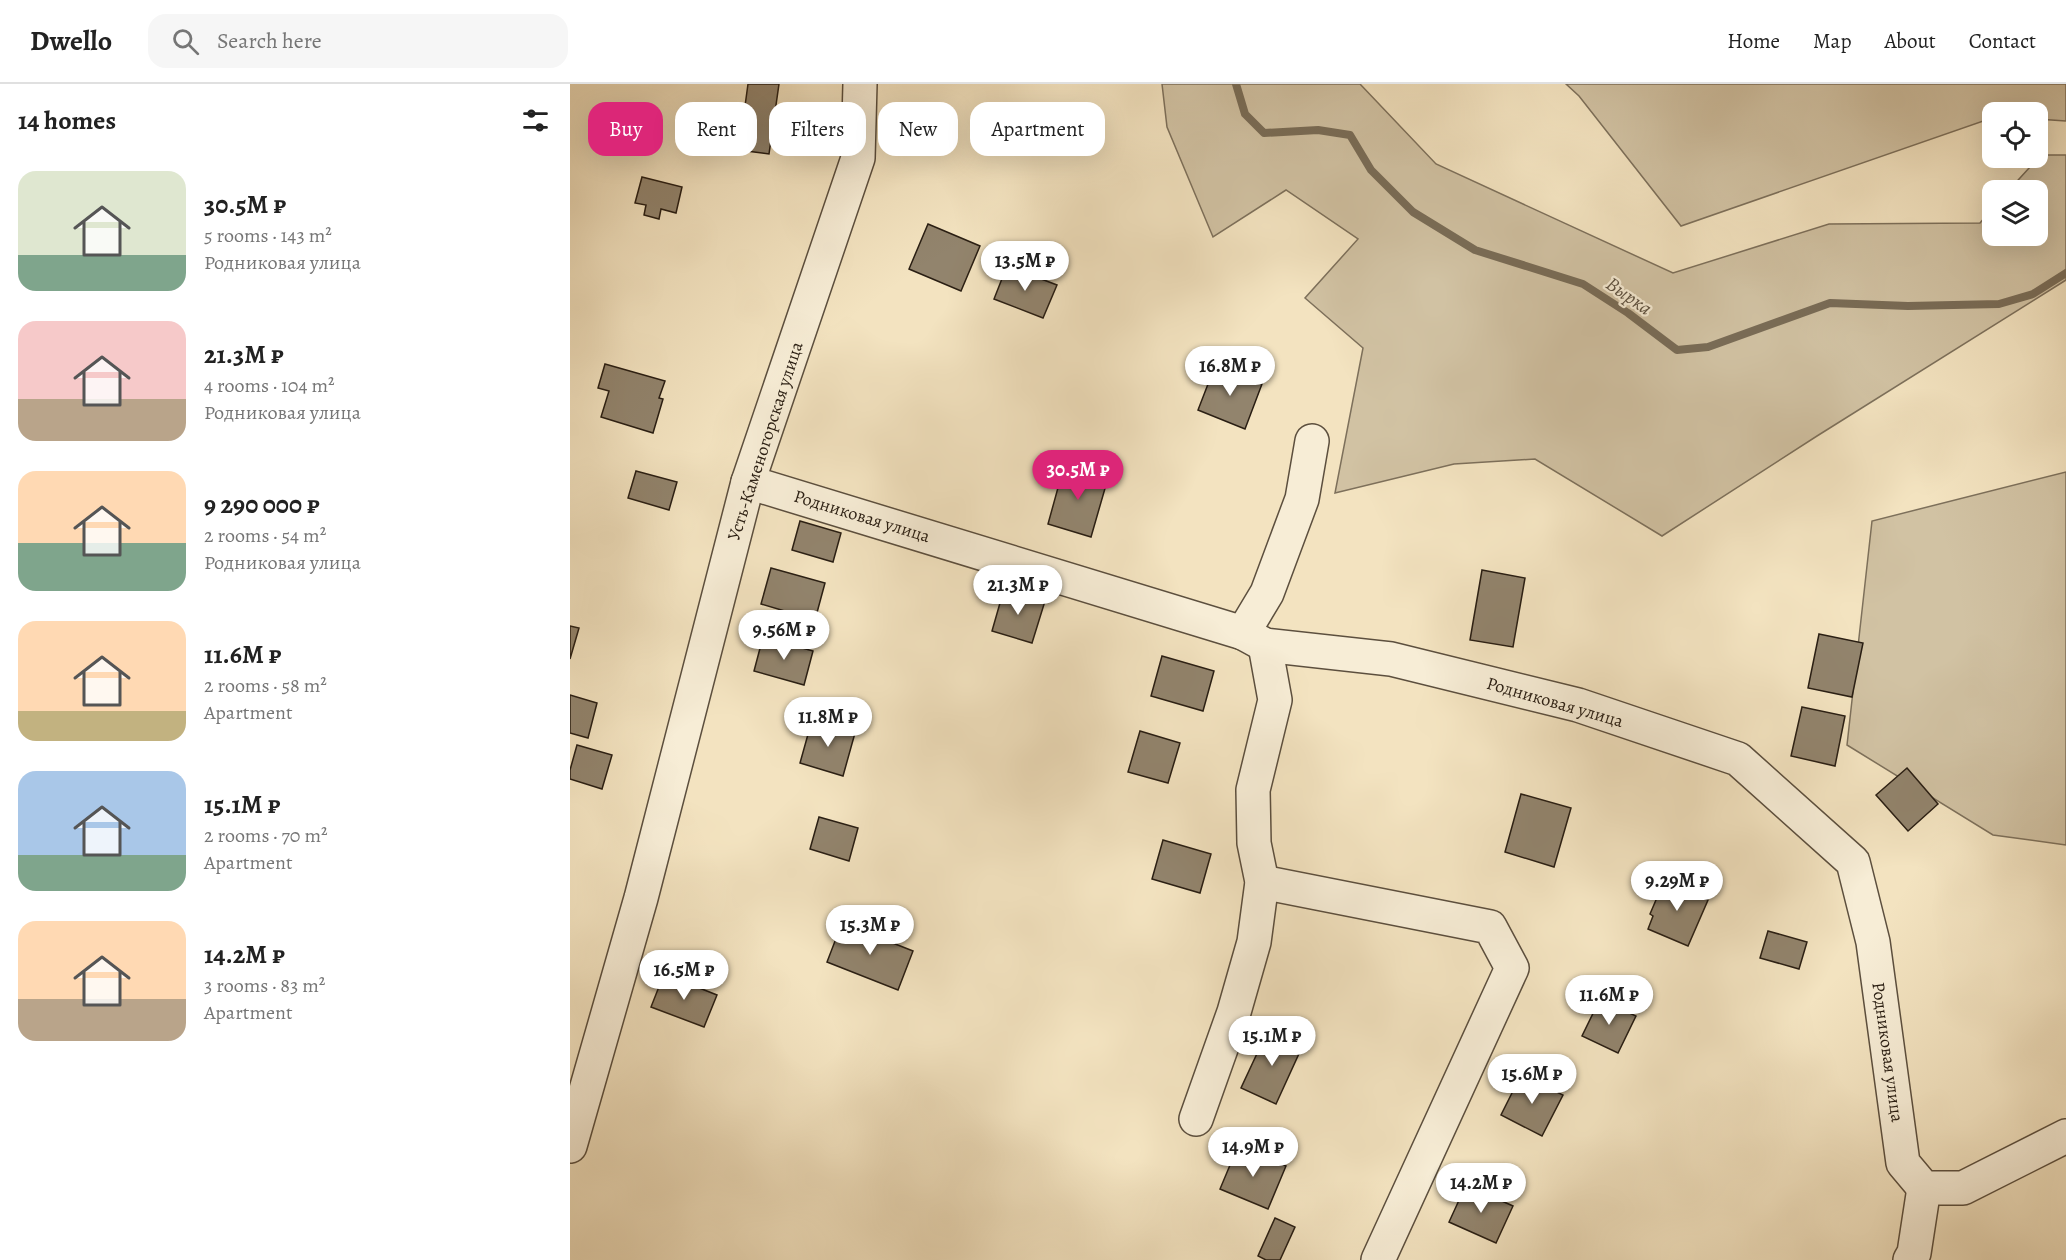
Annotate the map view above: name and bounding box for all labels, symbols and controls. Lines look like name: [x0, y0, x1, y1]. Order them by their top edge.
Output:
search box: [148, 14, 568, 68]
text: Dwello: [30, 22, 112, 60]
icon: search: [169, 25, 202, 58]
text: Search here: [217, 26, 322, 56]
text: Home: [1727, 27, 1780, 55]
text: Map: [1813, 27, 1851, 55]
text: About: [1884, 27, 1936, 55]
text: Contact: [1969, 27, 2036, 55]
chip: Buy: [588, 102, 663, 156]
chip: Rent: [675, 102, 757, 156]
chip: Filters: [769, 102, 866, 156]
chip: New: [878, 102, 958, 156]
chip: Apartment: [970, 102, 1105, 156]
map controls: [1982, 102, 2048, 246]
button: locate: [1982, 102, 2048, 168]
text: 14 homes: [18, 103, 116, 138]
icon: filters: [519, 104, 552, 137]
button: layers: [1982, 180, 2048, 246]
text: 30.5M ₽: [204, 187, 286, 222]
icon: home: [66, 195, 138, 267]
text: 5 rooms · 143 m²: [204, 222, 332, 249]
pin: 13.5M ₽: [970, 241, 1080, 292]
text: 13.5M ₽: [995, 247, 1055, 274]
text: Родниковая улица: [204, 249, 361, 276]
water label: Вырка: [1600, 270, 1658, 322]
text: 21.3M ₽: [204, 337, 284, 372]
street label: Усть-Каменогорская улица: [721, 338, 809, 544]
icon: home: [66, 345, 138, 417]
pin: 16.8M ₽: [1175, 346, 1285, 397]
text: 16.8M ₽: [1199, 352, 1261, 379]
text: 4 rooms · 104 m²: [204, 372, 335, 399]
text: Родниковая улица: [204, 399, 361, 426]
pin: 30.5M ₽: [1023, 450, 1133, 501]
text: 30.5M ₽: [1046, 456, 1110, 483]
street label: Родниковая улица: [791, 484, 934, 548]
text: 9 290 000 ₽: [204, 487, 320, 522]
icon: home: [66, 495, 138, 567]
text: 2 rooms · 54 m²: [204, 522, 326, 549]
text: Родниковая улица: [204, 549, 361, 576]
pin: 21.3M ₽: [963, 565, 1073, 616]
text: 21.3M ₽: [987, 571, 1049, 598]
pin: 9.56M ₽: [729, 610, 839, 661]
text: 9.56M ₽: [752, 616, 816, 643]
text: 11.6M ₽: [204, 637, 282, 672]
icon: home: [66, 645, 138, 717]
street label: Родниковая улица: [1484, 671, 1627, 733]
text: 2 rooms · 58 m²: [204, 672, 327, 699]
pin: 11.8M ₽: [773, 697, 883, 748]
text: Apartment: [204, 699, 293, 726]
text: 11.8M ₽: [798, 703, 858, 730]
text: 15.1M ₽: [204, 787, 280, 822]
icon: home: [66, 795, 138, 867]
text: 2 rooms · 70 m²: [204, 822, 328, 849]
text: Apartment: [204, 849, 293, 876]
pin: 9.29M ₽: [1622, 861, 1732, 912]
text: 9.29M ₽: [1645, 867, 1709, 894]
pin: 15.3M ₽: [815, 905, 925, 956]
text: 15.3M ₽: [840, 911, 900, 938]
text: 14.2M ₽: [204, 937, 285, 972]
icon: home: [66, 945, 138, 1017]
pin: 16.5M ₽: [629, 950, 739, 1001]
text: 16.5M ₽: [654, 956, 715, 983]
text: 3 rooms · 83 m²: [204, 972, 325, 999]
pin: 11.6M ₽: [1554, 975, 1664, 1026]
street label: Родниковая улица: [1866, 980, 1910, 1124]
text: 11.6M ₽: [1579, 981, 1639, 1008]
text: Apartment: [204, 999, 293, 1026]
pin: 15.1M ₽: [1217, 1016, 1327, 1067]
text: 15.1M ₽: [1243, 1022, 1301, 1049]
pin: 15.6M ₽: [1477, 1054, 1587, 1105]
text: 15.6M ₽: [1502, 1060, 1563, 1087]
pin: 14.9M ₽: [1198, 1127, 1308, 1178]
text: 14.9M ₽: [1222, 1133, 1284, 1160]
pin: 14.2M ₽: [1426, 1163, 1536, 1214]
text: 14.2M ₽: [1450, 1169, 1512, 1196]

